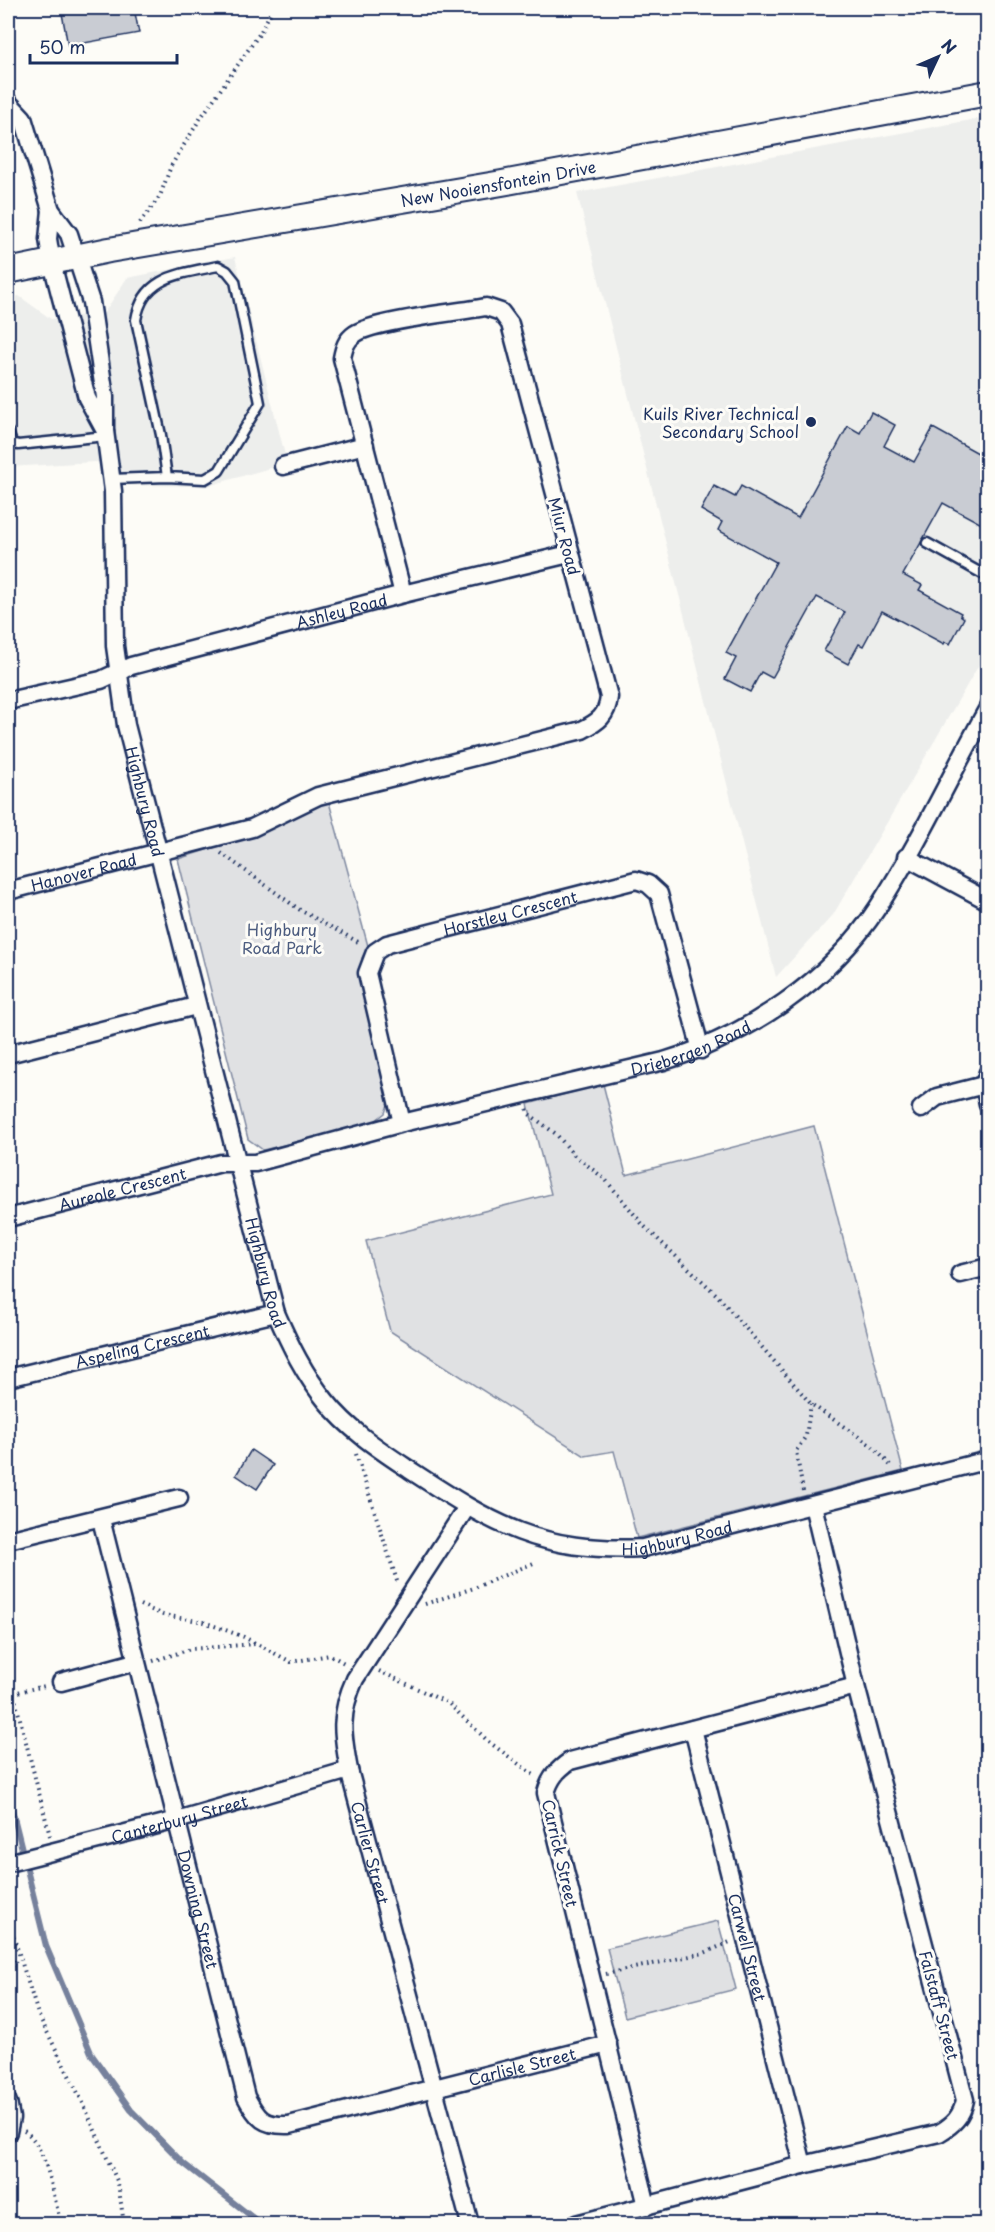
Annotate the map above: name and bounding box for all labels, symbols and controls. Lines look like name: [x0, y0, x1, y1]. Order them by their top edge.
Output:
scale bar: [30, 27, 177, 65]
north arrow: [908, 27, 968, 87]
text: 50 m: [39, 33, 86, 60]
text: N: [936, 33, 963, 59]
street label: New Nooiensfontein Drive: [399, 154, 598, 212]
place label: Kuils River Technical Secondary School: [643, 401, 799, 443]
marker: Kuils River Technical Secondary School: [804, 415, 818, 429]
street label: Miur Road: [543, 494, 587, 578]
street label: Ashley Road: [293, 587, 390, 634]
street label: Highbury Road: [120, 744, 171, 859]
street label: Hanover Road: [28, 846, 139, 897]
street label: Horstley Crescent: [441, 884, 580, 941]
park label: Highbury Road Park: [242, 917, 322, 959]
street label: Driebergen Road: [628, 1014, 755, 1081]
street label: Aureole Crescent: [56, 1160, 189, 1216]
street label: Highbury Road: [240, 1215, 293, 1332]
street label: Aspeling Crescent: [73, 1318, 212, 1373]
street label: Highbury Road: [621, 1514, 735, 1561]
street label: Canterbury Street: [108, 1788, 251, 1848]
street label: Carrick Street: [537, 1797, 585, 1910]
street label: Carlier Street: [346, 1798, 396, 1907]
street label: Downing Street: [172, 1847, 225, 1972]
street label: Carwell Street: [723, 1891, 773, 2004]
street label: Falstaff Street: [914, 1948, 966, 2062]
street label: Carlisle Street: [466, 2041, 579, 2091]

